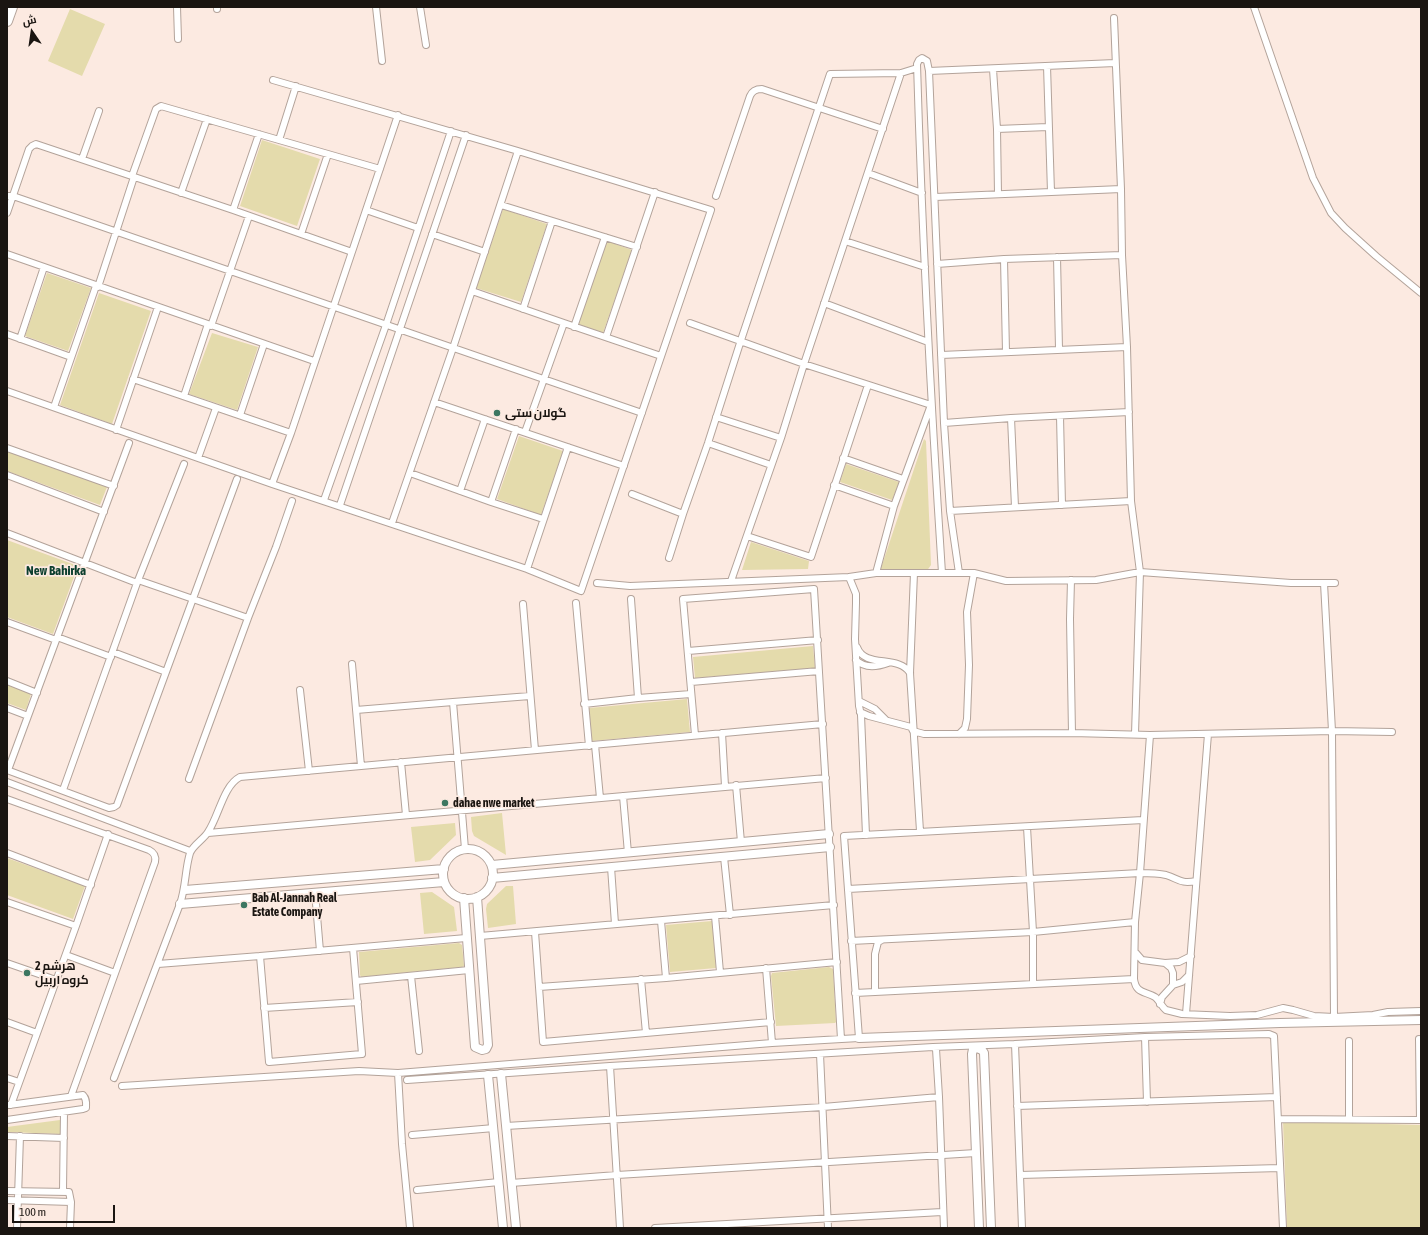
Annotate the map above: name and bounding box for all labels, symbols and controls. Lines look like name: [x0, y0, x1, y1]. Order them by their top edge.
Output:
north arrow: [12, 12, 52, 52]
text: ش: [21, 13, 38, 28]
place label: گولان ستی: [505, 406, 567, 420]
marker: گولان ستی: [492, 408, 502, 418]
district label: New Bahirka: [26, 563, 86, 579]
place label: dahae nwe market: [453, 796, 534, 810]
marker: dahae nwe market: [440, 798, 450, 808]
place label: Bab Al-Jannah Real Estate Company: [252, 891, 337, 919]
marker: Bab Al-Jannah Real Estate Company: [239, 900, 249, 910]
place label: هرشم 2 كروه اربيل: [35, 959, 89, 987]
marker: هرشم 2 كروه اربيل: [22, 968, 32, 978]
scale bar: [14, 1197, 117, 1223]
text: 100 m: [19, 1205, 46, 1219]

